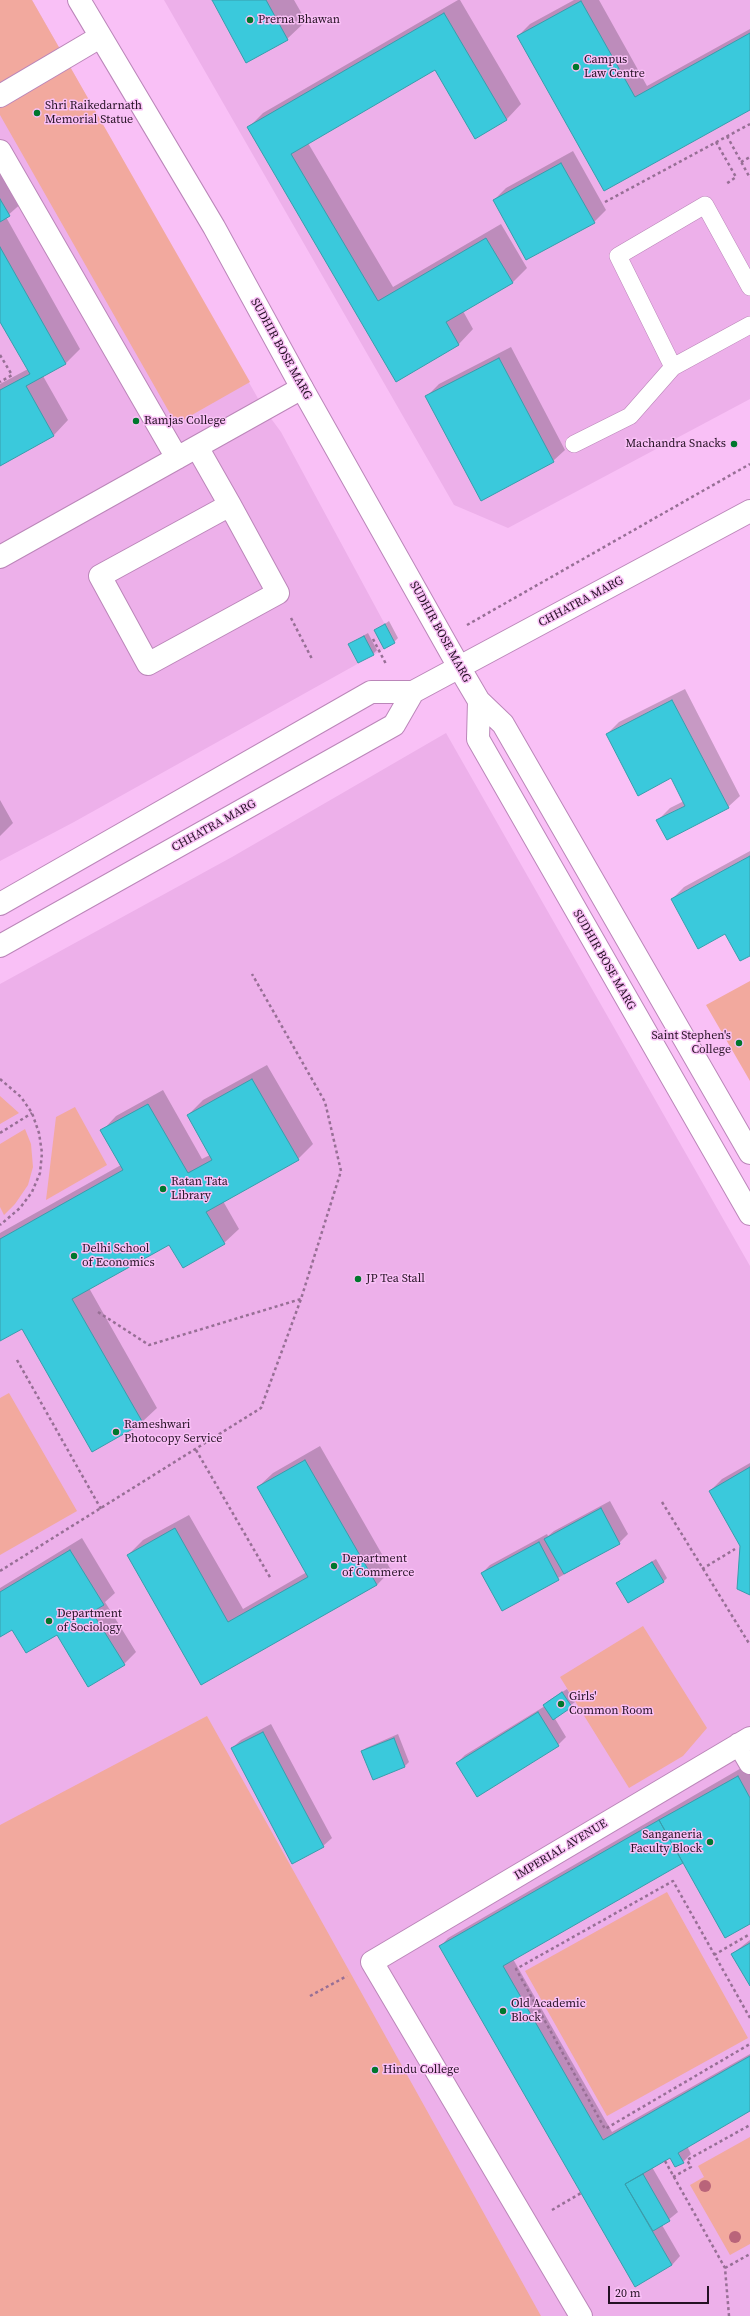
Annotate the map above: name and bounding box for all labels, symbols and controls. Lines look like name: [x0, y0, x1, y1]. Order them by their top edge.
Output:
place label: Prerna Bhawan: [258, 13, 340, 27]
marker: Prerna Bhawan: [245, 15, 255, 25]
place label: Campus Law Centre: [584, 53, 645, 81]
marker: Campus Law Centre: [571, 62, 581, 72]
place label: Shri Raikedarnath Memorial Statue: [45, 99, 142, 127]
marker: Shri Raikedarnath Memorial Statue: [32, 108, 42, 118]
street label: SUDHIR BOSE MARG: [247, 296, 315, 402]
place label: Ramjas College: [144, 414, 226, 428]
marker: Ramjas College: [131, 416, 141, 426]
place label: Machandra Snacks: [626, 437, 726, 451]
marker: Machandra Snacks: [729, 439, 739, 449]
street label: CHHATRA MARG: [536, 574, 626, 630]
street label: SUDHIR BOSE MARG: [406, 579, 474, 685]
street label: CHHATRA MARG: [169, 797, 259, 855]
street label: SUDHIR BOSE MARG: [569, 907, 639, 1013]
place label: Saint Stephen's College: [651, 1029, 731, 1057]
marker: Saint Stephen's College: [734, 1038, 744, 1048]
place label: Ratan Tata Library: [171, 1175, 228, 1203]
marker: Ratan Tata Library: [158, 1184, 168, 1194]
place label: Delhi School of Economics: [82, 1242, 155, 1270]
marker: Delhi School of Economics: [69, 1251, 79, 1261]
place label: JP Tea Stall: [366, 1272, 425, 1286]
marker: JP Tea Stall: [353, 1274, 363, 1284]
place label: Rameshwari Photocopy Service: [124, 1418, 222, 1446]
marker: Rameshwari Photocopy Service: [111, 1427, 121, 1437]
place label: Department of Commerce: [342, 1552, 414, 1580]
marker: Department of Commerce: [329, 1561, 339, 1571]
place label: Department of Sociology: [57, 1607, 122, 1635]
marker: Department of Sociology: [44, 1616, 54, 1626]
place label: Girls' Common Room: [569, 1690, 653, 1718]
marker: Girls' Common Room: [556, 1699, 566, 1709]
street label: IMPERIAL AVENUE: [512, 1817, 610, 1883]
place label: Sanganeria Faculty Block: [630, 1828, 702, 1856]
marker: Sanganeria Faculty Block: [705, 1837, 715, 1847]
place label: Old Academic Block: [511, 1997, 586, 2025]
marker: Old Academic Block: [498, 2006, 508, 2016]
place label: Hindu College: [383, 2063, 459, 2077]
marker: Hindu College: [370, 2065, 380, 2075]
scale bar: [610, 2278, 711, 2304]
text: 20 m: [615, 2285, 641, 2301]

